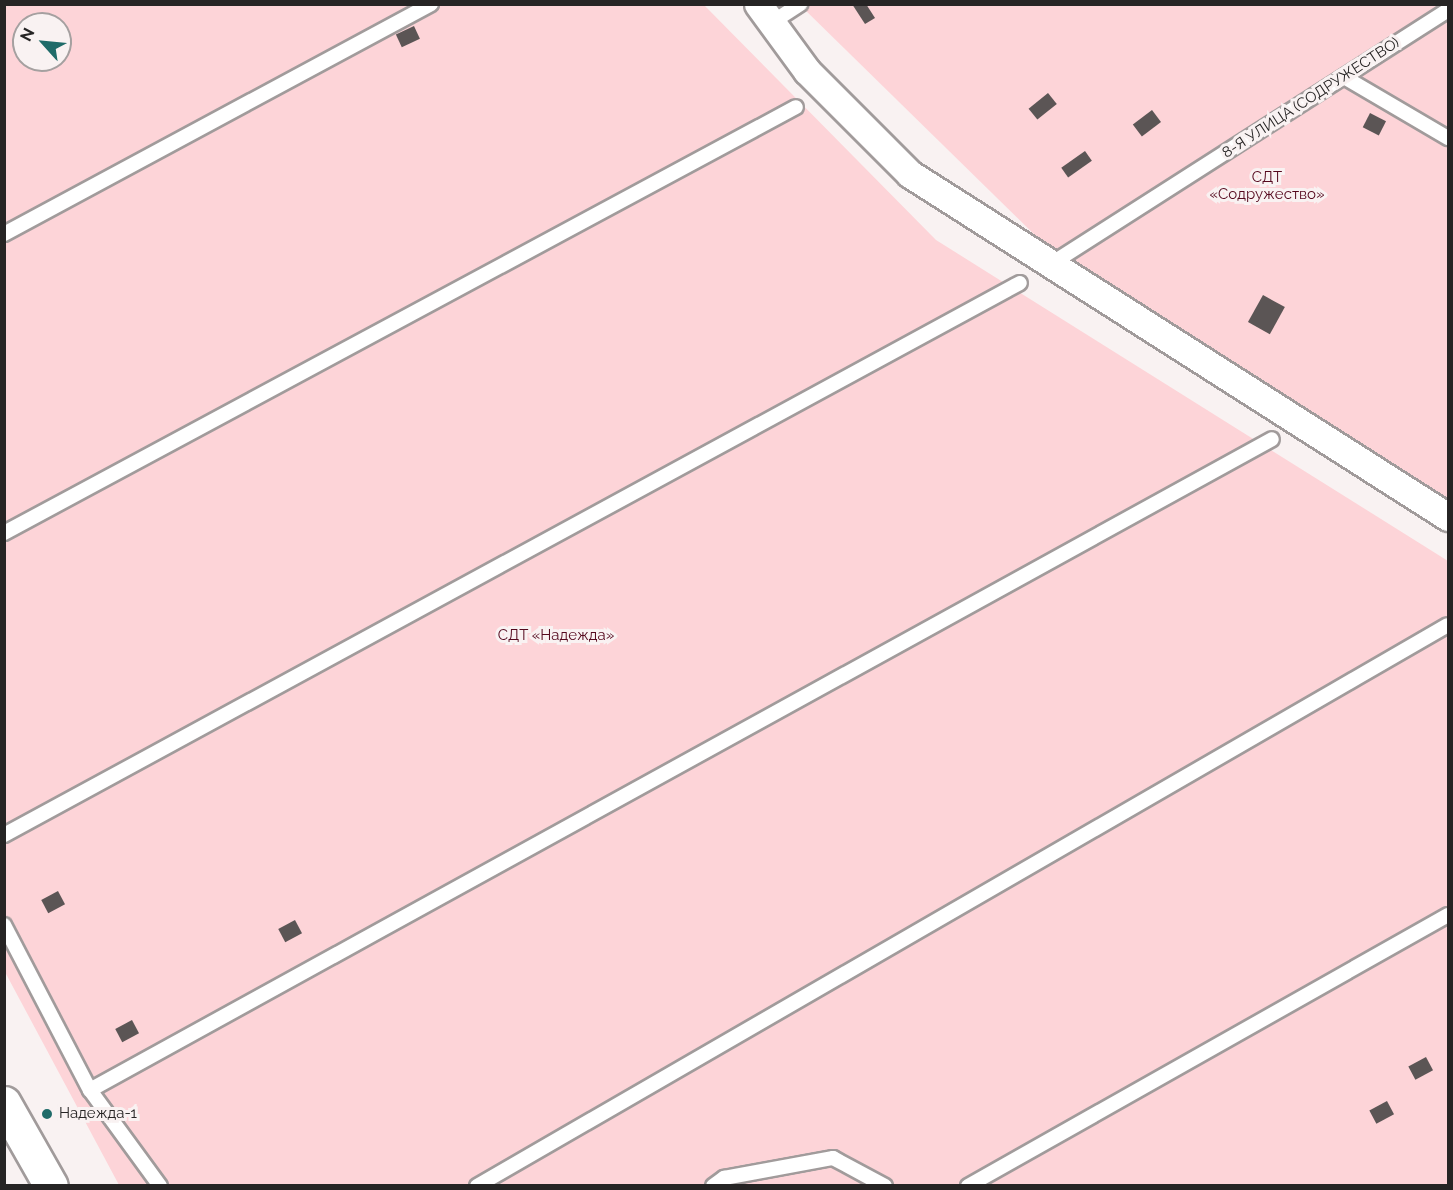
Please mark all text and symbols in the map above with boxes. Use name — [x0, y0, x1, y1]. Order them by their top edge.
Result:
north arrow — [12, 12, 72, 72]
text: N — [16, 25, 39, 44]
street label: 8-Я УЛИЦА (СОДРУЖЕСТВО) — [1219, 34, 1403, 162]
park label: СДТ «Содружество» — [1209, 168, 1325, 203]
park label: СДТ «Надежда» — [498, 627, 614, 645]
place label: Надежда-1 — [59, 1105, 137, 1123]
marker: Надежда-1 — [40, 1107, 54, 1121]

